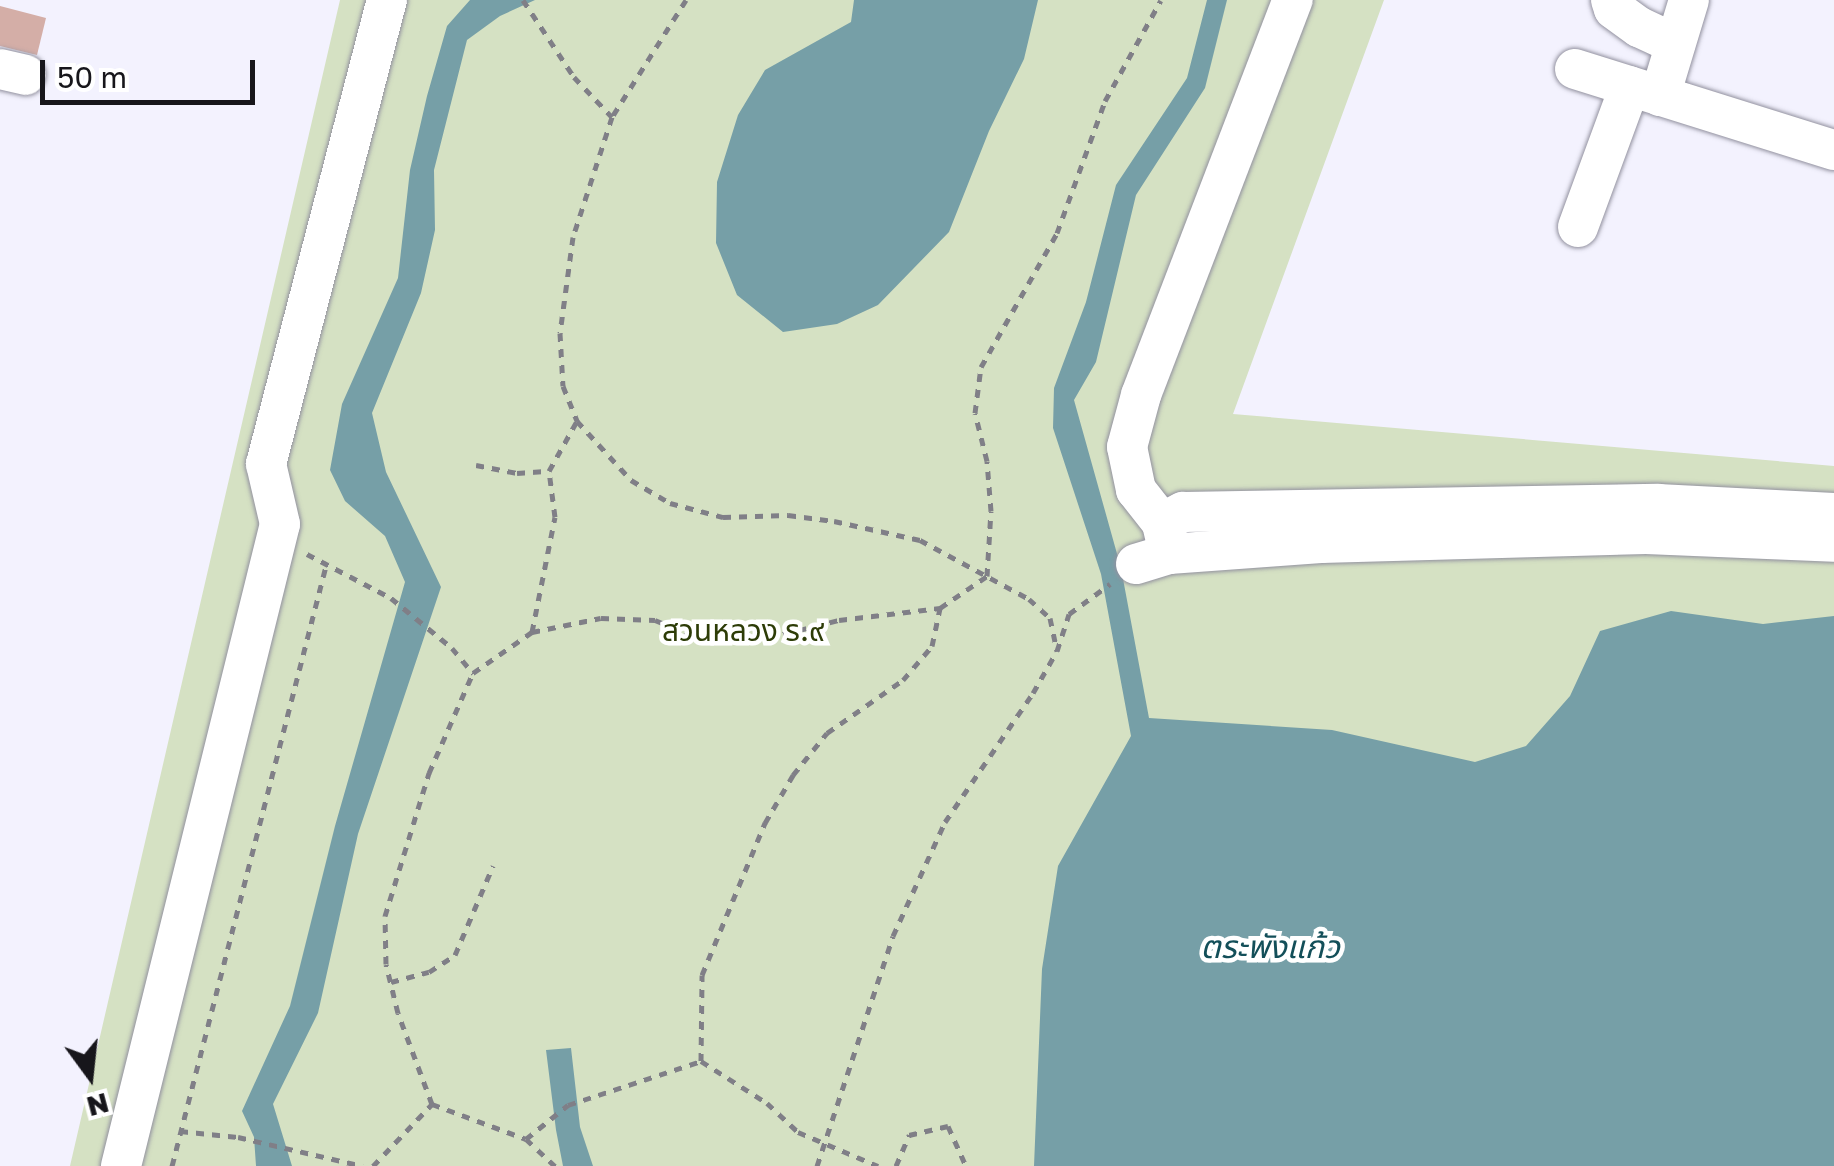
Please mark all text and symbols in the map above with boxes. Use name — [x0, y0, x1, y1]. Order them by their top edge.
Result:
scale bar — [45, 40, 260, 102]
text: 50 m — [57, 59, 127, 95]
park label: สวนหลวง ร.๙ — [662, 612, 824, 648]
water label: ตระพังแก้ว — [1200, 927, 1340, 965]
north arrow — [40, 1026, 140, 1126]
text: N — [83, 1087, 112, 1124]

